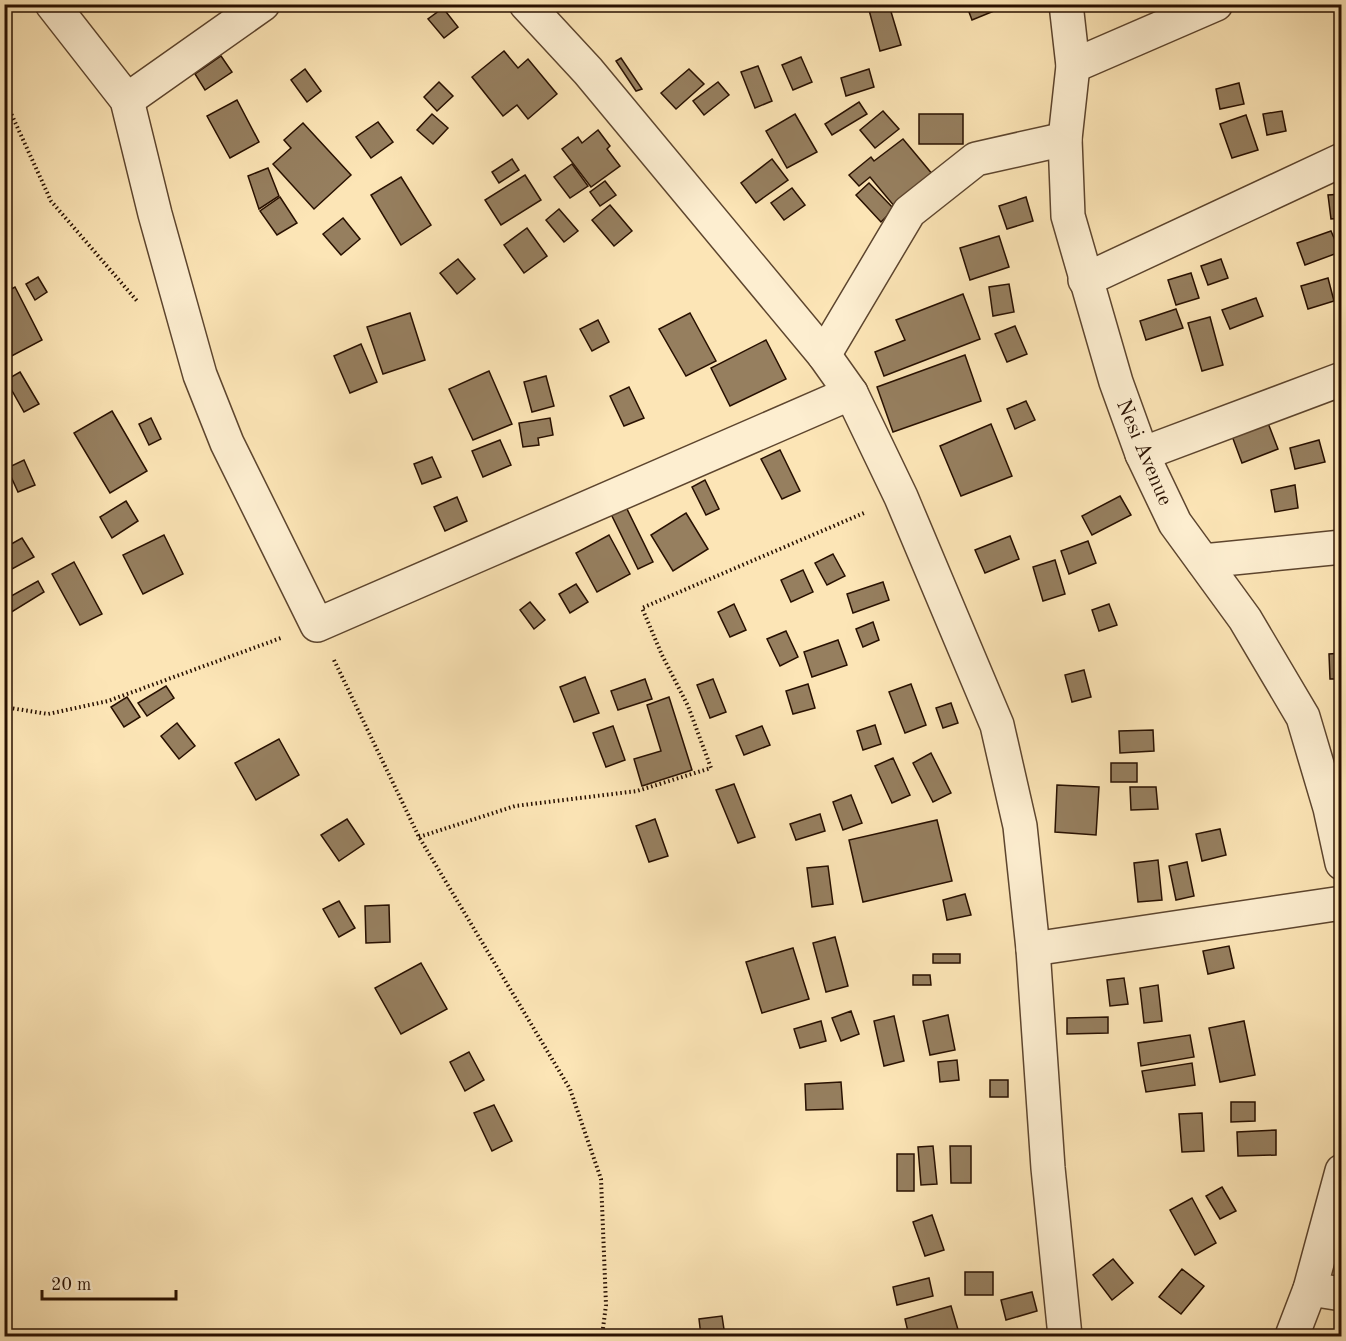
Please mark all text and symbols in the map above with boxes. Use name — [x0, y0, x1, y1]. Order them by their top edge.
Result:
street label: Nesi Avenue — [1112, 396, 1175, 509]
scale bar — [42, 1263, 176, 1301]
text: 20 m — [51, 1276, 91, 1294]

